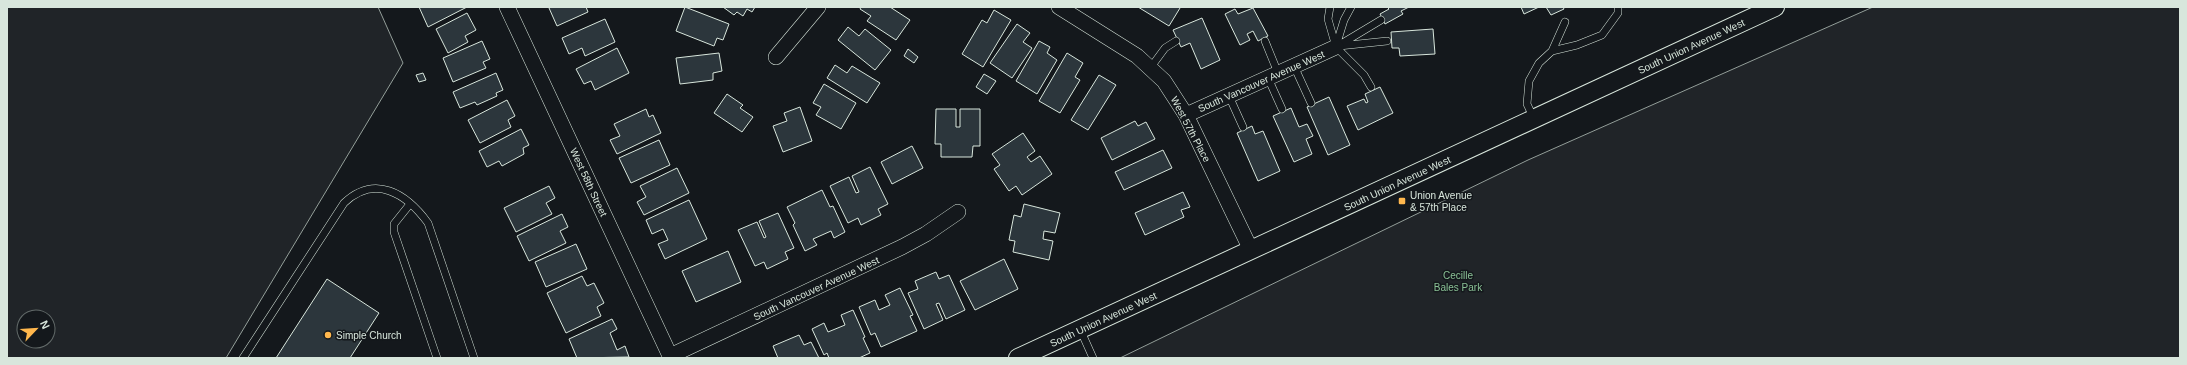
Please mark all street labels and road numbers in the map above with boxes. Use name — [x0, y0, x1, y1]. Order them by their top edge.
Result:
street label: South Union Avenue West — [1636, 17, 1746, 76]
street label: South Vancouver Avenue West — [1196, 48, 1326, 114]
street label: West 57th Place — [1169, 95, 1213, 164]
street label: West 58th Street — [568, 146, 609, 218]
street label: South Union Avenue West — [1342, 154, 1452, 213]
street label: South Vancouver Avenue West — [752, 254, 881, 322]
street label: South Union Avenue West — [1048, 290, 1158, 349]

